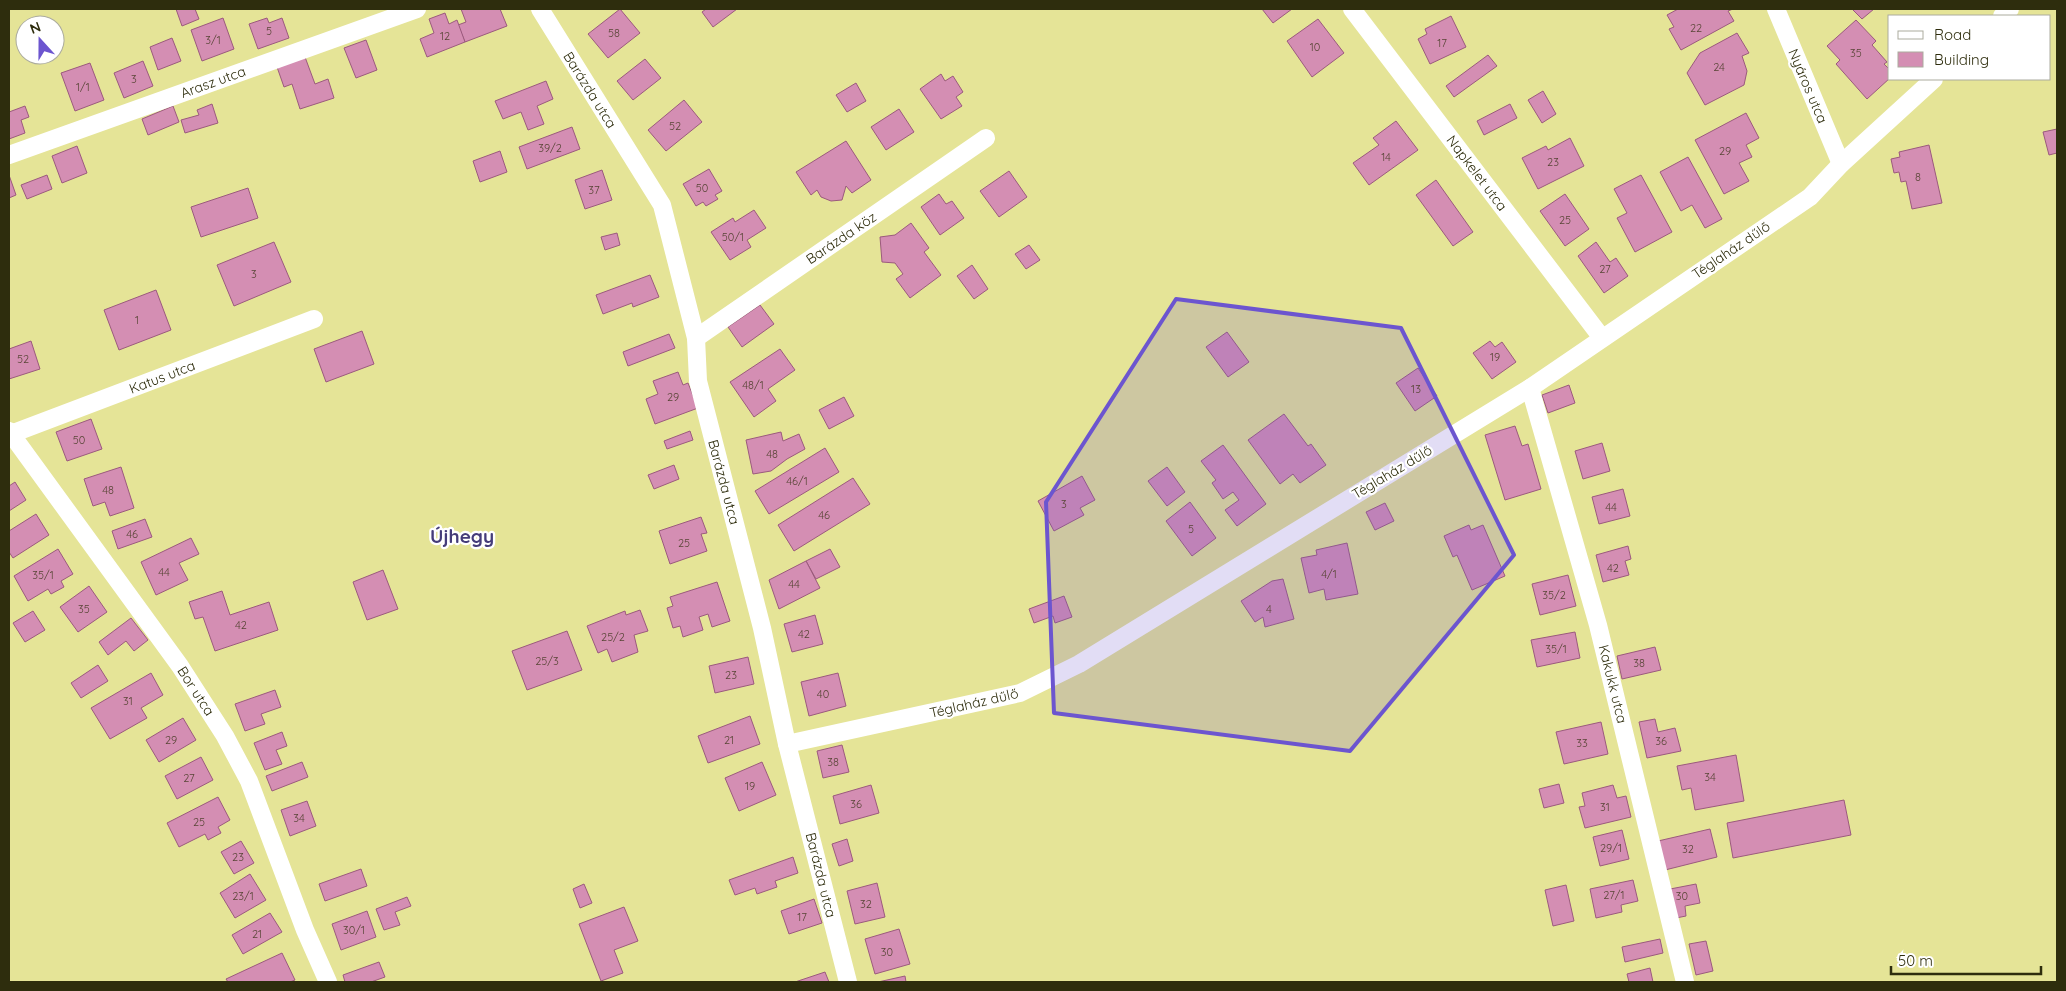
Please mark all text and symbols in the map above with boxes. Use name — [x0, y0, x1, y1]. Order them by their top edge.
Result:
north arrow — [15, 15, 65, 65]
legend — [1888, 15, 2051, 80]
text: N — [27, 18, 43, 38]
house number: 22 — [1690, 21, 1702, 35]
house number: 5 — [266, 24, 272, 38]
text: Road — [1934, 25, 1971, 44]
house number: 58 — [608, 26, 620, 40]
house number: 12 — [440, 29, 450, 43]
house number: 3/1 — [205, 33, 221, 47]
house number: 17 — [1437, 36, 1447, 50]
house number: 10 — [1310, 40, 1320, 54]
street label: Nyáros utca — [1784, 46, 1832, 126]
house number: 35 — [1850, 46, 1862, 60]
street label: Barázda utca — [559, 48, 621, 132]
text: Building — [1934, 50, 1989, 69]
house number: 24 — [1713, 60, 1725, 74]
street label: Arasz utca — [178, 62, 248, 102]
house number: 3 — [131, 72, 137, 86]
house number: 1/1 — [76, 80, 90, 94]
house number: 52 — [669, 119, 681, 133]
street label: Napkelet utca — [1443, 132, 1511, 214]
house number: 39/2 — [538, 141, 562, 155]
house number: 29 — [1719, 144, 1731, 158]
house number: 14 — [1381, 150, 1391, 164]
house number: 23 — [1547, 155, 1559, 169]
house number: 8 — [1915, 170, 1921, 184]
house number: 50 — [696, 181, 708, 195]
house number: 37 — [588, 183, 600, 197]
street label: Barázda köz — [802, 208, 880, 268]
house number: 25 — [1559, 213, 1571, 227]
street label: Téglaház dűlő — [1689, 217, 1773, 283]
house number: 50/1 — [722, 230, 744, 244]
house number: 27 — [1599, 262, 1611, 276]
house number: 3 — [251, 267, 257, 281]
house number: 1 — [135, 313, 139, 327]
house number: 19 — [1490, 350, 1500, 364]
house number: 52 — [17, 352, 29, 366]
street label: Katus utca — [126, 356, 198, 398]
house number: 48/1 — [742, 378, 764, 392]
house number: 13 — [1411, 382, 1421, 396]
house number: 29 — [667, 390, 679, 404]
house number: 50 — [73, 433, 85, 447]
street label: Barázda utca — [704, 438, 744, 526]
street label: Téglaház dűlő — [1349, 441, 1435, 503]
house number: 48 — [766, 447, 778, 461]
house number: 46/1 — [786, 474, 808, 488]
house number: 48 — [102, 483, 114, 497]
house number: 3 — [1061, 497, 1067, 511]
house number: 44 — [1605, 500, 1617, 514]
house number: 46 — [818, 508, 830, 522]
house number: 5 — [1188, 522, 1194, 536]
district label: Újhegy — [430, 524, 494, 548]
house number: 46 — [126, 527, 138, 541]
house number: 25 — [678, 536, 690, 550]
house number: 42 — [1607, 561, 1619, 575]
house number: 44 — [158, 565, 170, 579]
house number: 4/1 — [1321, 567, 1337, 581]
house number: 35/1 — [32, 568, 54, 582]
house number: 44 — [788, 577, 800, 591]
house number: 35/2 — [1542, 588, 1566, 602]
house number: 35 — [78, 602, 90, 616]
house number: 4 — [1266, 602, 1272, 616]
house number: 42 — [235, 618, 247, 632]
house number: 42 — [798, 627, 810, 641]
house number: 25/2 — [601, 630, 625, 644]
house number: 35/1 — [1545, 642, 1567, 656]
street label: Kakukk utca — [1595, 643, 1631, 725]
house number: 25/3 — [535, 654, 559, 668]
house number: 38 — [1633, 656, 1645, 670]
street label: Bor utca — [173, 663, 219, 719]
house number: 23 — [725, 668, 737, 682]
street label: Téglaház dűlő — [928, 684, 1020, 722]
house number: 40 — [817, 687, 829, 701]
house number: 31 — [123, 694, 133, 708]
house number: 29 — [165, 733, 177, 747]
house number: 21 — [724, 733, 734, 747]
house number: 36 — [1655, 734, 1667, 748]
house number: 33 — [1576, 736, 1588, 750]
house number: 38 — [827, 755, 839, 769]
house number: 34 — [1704, 770, 1716, 784]
house number: 27 — [183, 771, 195, 785]
house number: 19 — [745, 779, 755, 793]
house number: 36 — [850, 797, 862, 811]
house number: 31 — [1600, 800, 1610, 814]
house number: 34 — [293, 811, 305, 825]
house number: 25 — [193, 815, 205, 829]
street label: Barázda utca — [802, 831, 840, 919]
house number: 29/1 — [1600, 841, 1622, 855]
house number: 32 — [1682, 842, 1694, 856]
house number: 23 — [232, 850, 244, 864]
house number: 27/1 — [1603, 888, 1625, 902]
house number: 23/1 — [232, 889, 254, 903]
house number: 30 — [1676, 889, 1688, 903]
house number: 32 — [860, 897, 872, 911]
house number: 17 — [797, 910, 807, 924]
house number: 30/1 — [343, 923, 365, 937]
house number: 21 — [252, 927, 262, 941]
scale bar — [1891, 944, 2041, 976]
house number: 30 — [881, 945, 893, 959]
text: 50 m — [1898, 951, 1933, 970]

